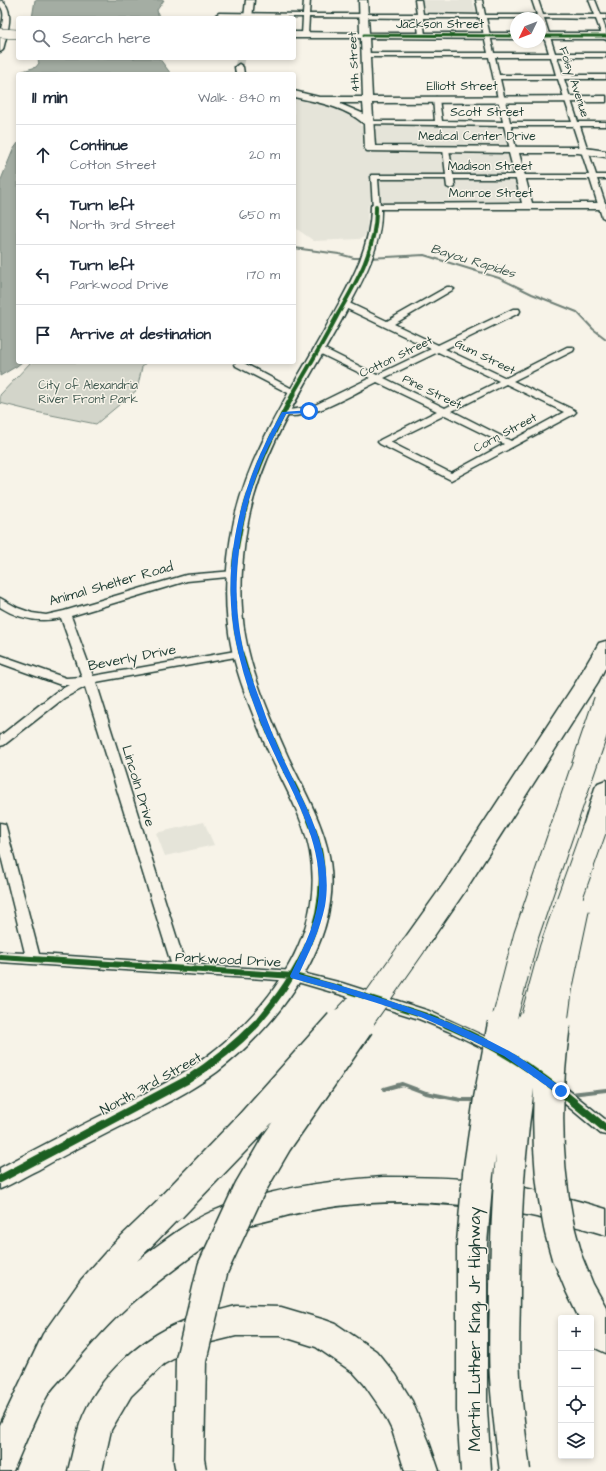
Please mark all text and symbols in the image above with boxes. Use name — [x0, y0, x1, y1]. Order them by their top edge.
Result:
north arrow — [510, 12, 546, 48]
search box — [16, 16, 296, 60]
street label: Jackson Street — [396, 16, 484, 33]
icon: search — [30, 27, 52, 49]
text: Search here — [62, 28, 151, 49]
street label: 4th Street — [344, 31, 364, 93]
street label: Foisy Avenue — [554, 45, 594, 120]
street label: Elliott Street — [427, 78, 498, 95]
text: 11 min — [32, 86, 67, 110]
text: Walk · 840 m — [198, 89, 280, 107]
street label: Scott Street — [450, 104, 524, 121]
street label: Medical Center Drive — [418, 128, 536, 145]
text: Continue — [70, 135, 128, 156]
icon: ahead — [32, 144, 54, 166]
text: 20 m — [249, 146, 280, 164]
text: Cotton Street — [70, 156, 156, 174]
street label: Madison Street — [448, 158, 532, 175]
street label: Monroe Street — [449, 185, 533, 202]
text: Turn left — [70, 195, 134, 216]
icon: left — [32, 204, 54, 226]
text: 650 m — [239, 206, 280, 224]
text: North 3rd Street — [70, 216, 175, 234]
water label: Bayou Rapides — [428, 240, 519, 284]
text: Turn left — [70, 255, 134, 276]
icon: left — [32, 264, 54, 286]
text: 170 m — [247, 266, 280, 284]
text: Parkwood Drive — [70, 276, 168, 294]
icon: arrive — [32, 324, 54, 346]
text: Arrive at destination — [70, 324, 211, 345]
street label: Cotton Street — [357, 332, 436, 382]
street label: Gum Street — [452, 335, 518, 379]
street label: Pine Street — [400, 370, 465, 414]
park label: City of Alexandria River Front Park — [38, 377, 138, 408]
route start — [300, 402, 318, 420]
street label: Corn Street — [470, 409, 540, 457]
street label: Animal Shelter Road — [47, 557, 175, 611]
street label: Beverly Drive — [86, 640, 178, 676]
street label: Lincoln Drive — [116, 743, 160, 830]
street label: Parkwood Drive — [175, 947, 282, 973]
street label: North 3rd Street — [97, 1048, 206, 1120]
route end — [552, 1082, 570, 1100]
street label: Martin Luther King, Jr Highway — [463, 1206, 488, 1451]
map controls — [558, 1315, 594, 1459]
button: + — [558, 1315, 594, 1351]
button: − — [558, 1351, 594, 1387]
button: locate — [558, 1387, 594, 1423]
button: layers — [558, 1423, 594, 1459]

